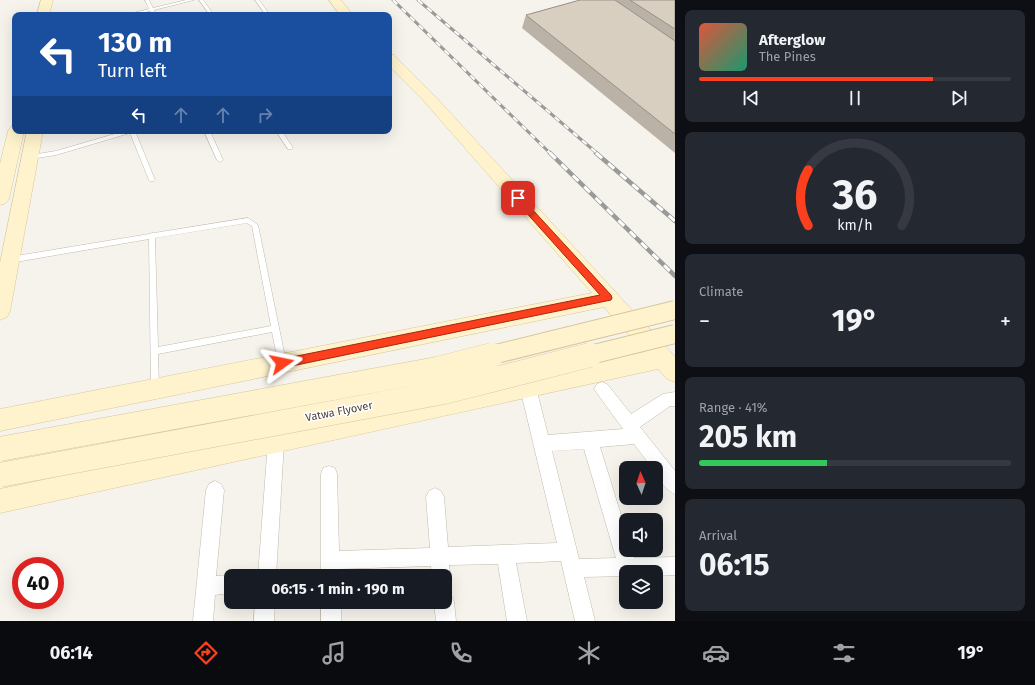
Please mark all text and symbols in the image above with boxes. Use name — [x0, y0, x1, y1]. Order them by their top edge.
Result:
text: 130 m — [98, 26, 172, 59]
icon: left — [32, 28, 84, 80]
text: Afterglow — [759, 31, 825, 49]
text: The Pines — [759, 49, 816, 64]
text: Turn left — [98, 60, 167, 82]
icon: previous — [740, 87, 762, 109]
icon: pause — [844, 87, 866, 109]
icon: next — [948, 87, 970, 109]
icon: left — [128, 104, 150, 126]
icon: ahead — [170, 104, 192, 126]
icon: ahead — [212, 104, 234, 126]
icon: right — [254, 104, 276, 126]
text: 36 — [831, 170, 878, 220]
pin — [501, 181, 535, 215]
icon: arrive — [507, 187, 529, 209]
text: km/h — [837, 217, 873, 234]
text: Climate — [699, 284, 743, 299]
text: 19° — [832, 303, 878, 339]
text: − — [699, 308, 710, 335]
text: + — [1000, 308, 1011, 335]
position arrow — [261, 342, 303, 384]
street label: Vatwa Flyover — [304, 398, 374, 424]
text: Range · 41% — [699, 400, 768, 415]
text: 205 km — [699, 419, 797, 455]
north arrow — [619, 461, 663, 505]
map controls — [619, 461, 663, 609]
button: sound — [619, 513, 663, 557]
text: Arrival — [699, 528, 737, 543]
text: 06:15 — [699, 547, 770, 583]
speed limit sign: 40 — [12, 557, 64, 609]
button: layers — [619, 565, 663, 609]
text: 06:15 · 1 min · 190 m — [271, 580, 405, 598]
icon: directions — [192, 639, 220, 667]
icon: music — [320, 639, 348, 667]
icon: phone — [447, 639, 475, 667]
icon: climate — [575, 639, 603, 667]
icon: car — [702, 639, 730, 667]
icon: filters — [830, 639, 858, 667]
text: 06:14 — [50, 642, 93, 664]
text: 19° — [957, 642, 985, 664]

